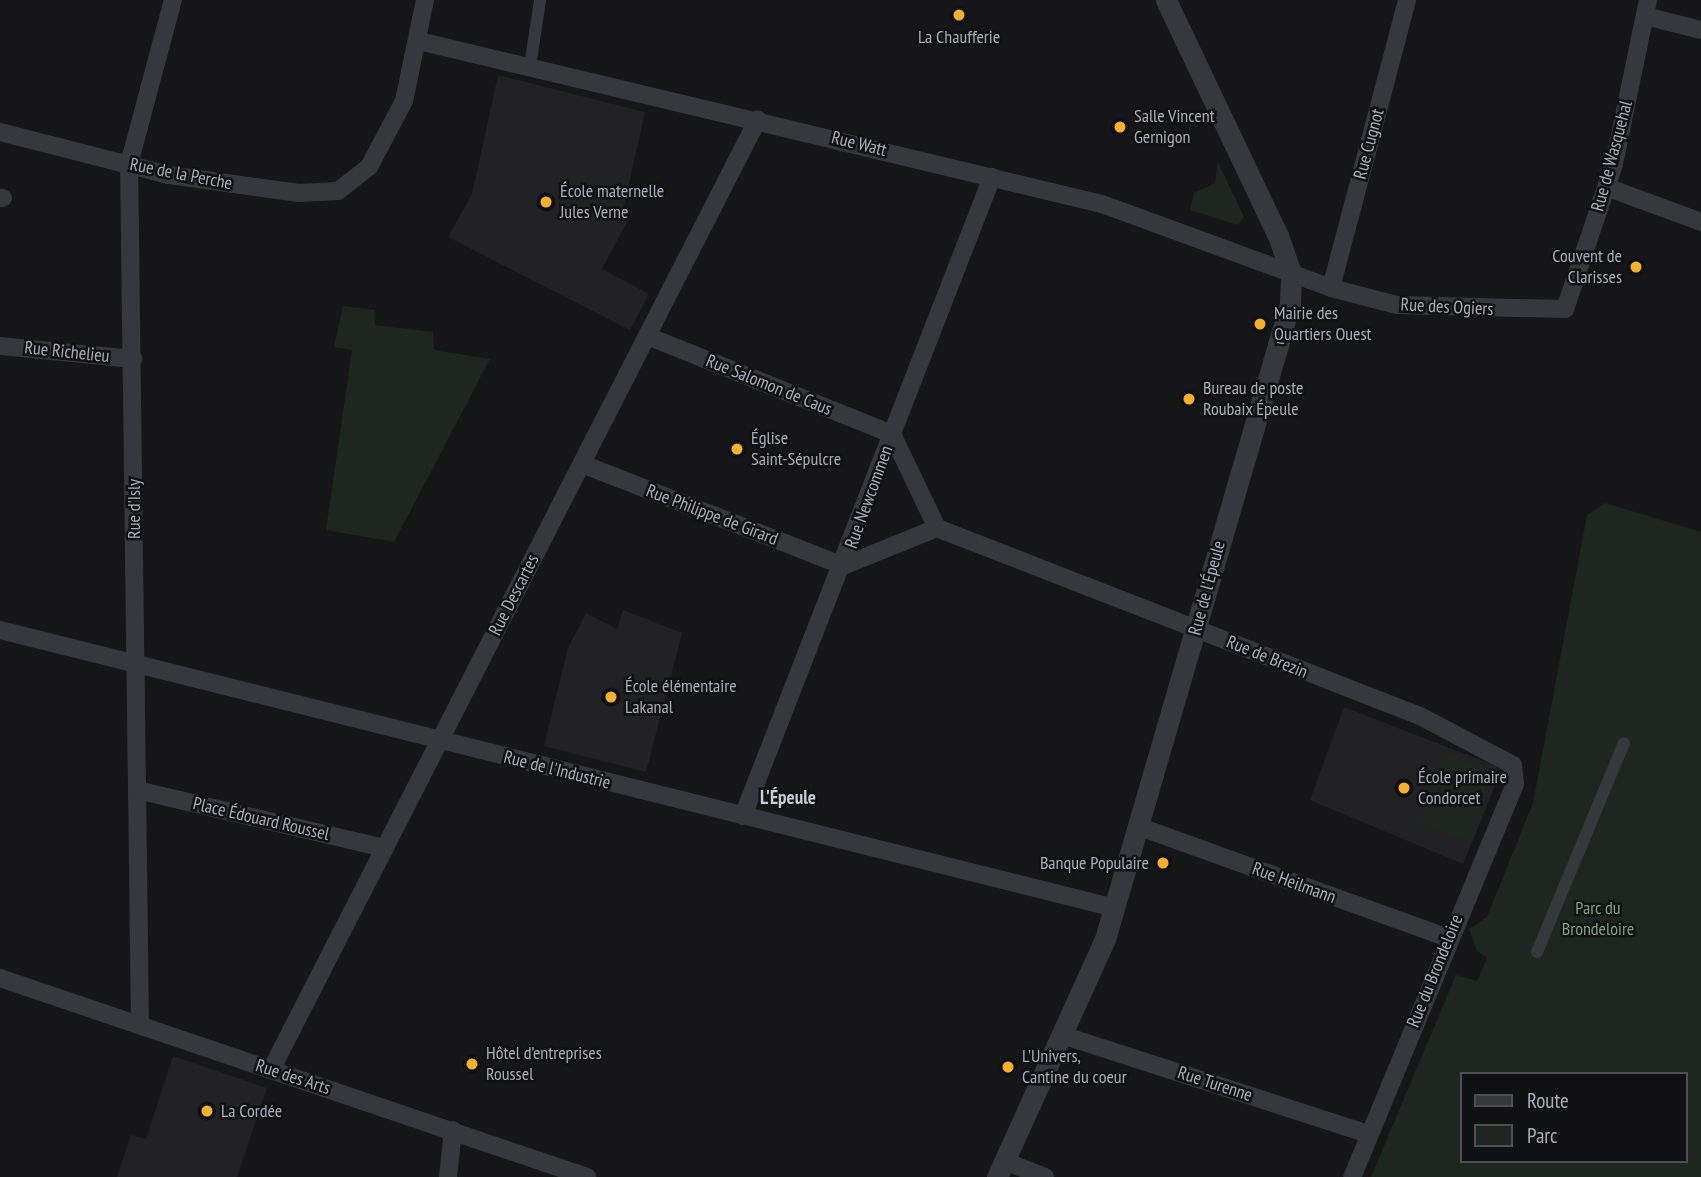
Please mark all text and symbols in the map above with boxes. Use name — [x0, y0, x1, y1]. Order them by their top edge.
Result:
marker: La Chaufferie — [951, 7, 967, 23]
place label: La Chaufferie — [918, 26, 1000, 48]
street label: Rue de Wasquehal — [1587, 98, 1637, 214]
place label: Salle Vincent Gernigon — [1134, 106, 1215, 148]
street label: Rue Cugnot — [1349, 106, 1389, 182]
marker: Salle Vincent Gernigon — [1112, 119, 1128, 135]
street label: Rue Watt — [829, 127, 889, 161]
street label: Rue de la Perche — [128, 154, 234, 194]
place label: École maternelle Jules Verne — [560, 181, 664, 224]
marker: École maternelle Jules Verne — [538, 194, 554, 210]
place label: Couvent de Clarisses — [1552, 246, 1622, 288]
marker: Couvent de Clarisses — [1628, 259, 1644, 275]
street label: Rue des Ogiers — [1400, 294, 1494, 320]
place label: Mairie des Quartiers Ouest — [1274, 303, 1372, 346]
marker: Mairie des Quartiers Ouest — [1252, 316, 1268, 332]
street label: Rue Richelieu — [23, 337, 111, 367]
street label: Rue Salomon de Caus — [703, 350, 835, 420]
place label: Bureau de poste Roubaix Épeule — [1203, 378, 1303, 420]
marker: Bureau de poste Roubaix Épeule — [1181, 391, 1197, 407]
place label: Église Saint-Sépulcre — [751, 428, 841, 471]
marker: Église Saint-Sépulcre — [729, 441, 745, 457]
street label: Rue Newcommen — [840, 443, 898, 551]
street label: Rue d'Isly — [123, 479, 145, 539]
street label: Rue Philippe de Girard — [643, 480, 781, 550]
street label: Rue de l'Épeule — [1184, 539, 1230, 637]
street label: Rue Descartes — [484, 551, 544, 639]
street label: Rue de Brezin — [1223, 631, 1311, 683]
place label: École élémentaire Lakanal — [625, 676, 737, 718]
marker: École élémentaire Lakanal — [603, 689, 619, 705]
street label: Rue de l'Industrie — [501, 746, 613, 794]
place label: École primaire Condorcet — [1418, 767, 1507, 810]
marker: École primaire Condorcet — [1396, 780, 1412, 796]
district label: L'Épeule — [760, 787, 816, 809]
street label: Place Édouard Roussel — [191, 793, 331, 845]
place label: Banque Populaire — [1040, 852, 1149, 874]
marker: Banque Populaire — [1155, 855, 1171, 871]
street label: Rue Heilmann — [1249, 858, 1339, 908]
park label: Parc du Brondeloire — [1562, 898, 1634, 940]
street label: Rue du Brondeloire — [1403, 911, 1467, 1031]
place label: Hôtel d’entreprises Roussel — [486, 1043, 602, 1086]
place label: L'Univers, Cantine du coeur — [1022, 1046, 1127, 1088]
street label: Rue des Arts — [253, 1055, 333, 1099]
marker: Hôtel d’entreprises Roussel — [464, 1056, 480, 1072]
marker: L'Univers, Cantine du coeur — [1000, 1059, 1016, 1075]
street label: Rue Turenne — [1175, 1062, 1255, 1106]
legend — [1460, 1072, 1687, 1163]
text: Route — [1527, 1087, 1569, 1114]
place label: La Cordée — [221, 1100, 282, 1122]
marker: La Cordée — [199, 1103, 215, 1119]
text: Parc — [1527, 1122, 1558, 1149]

